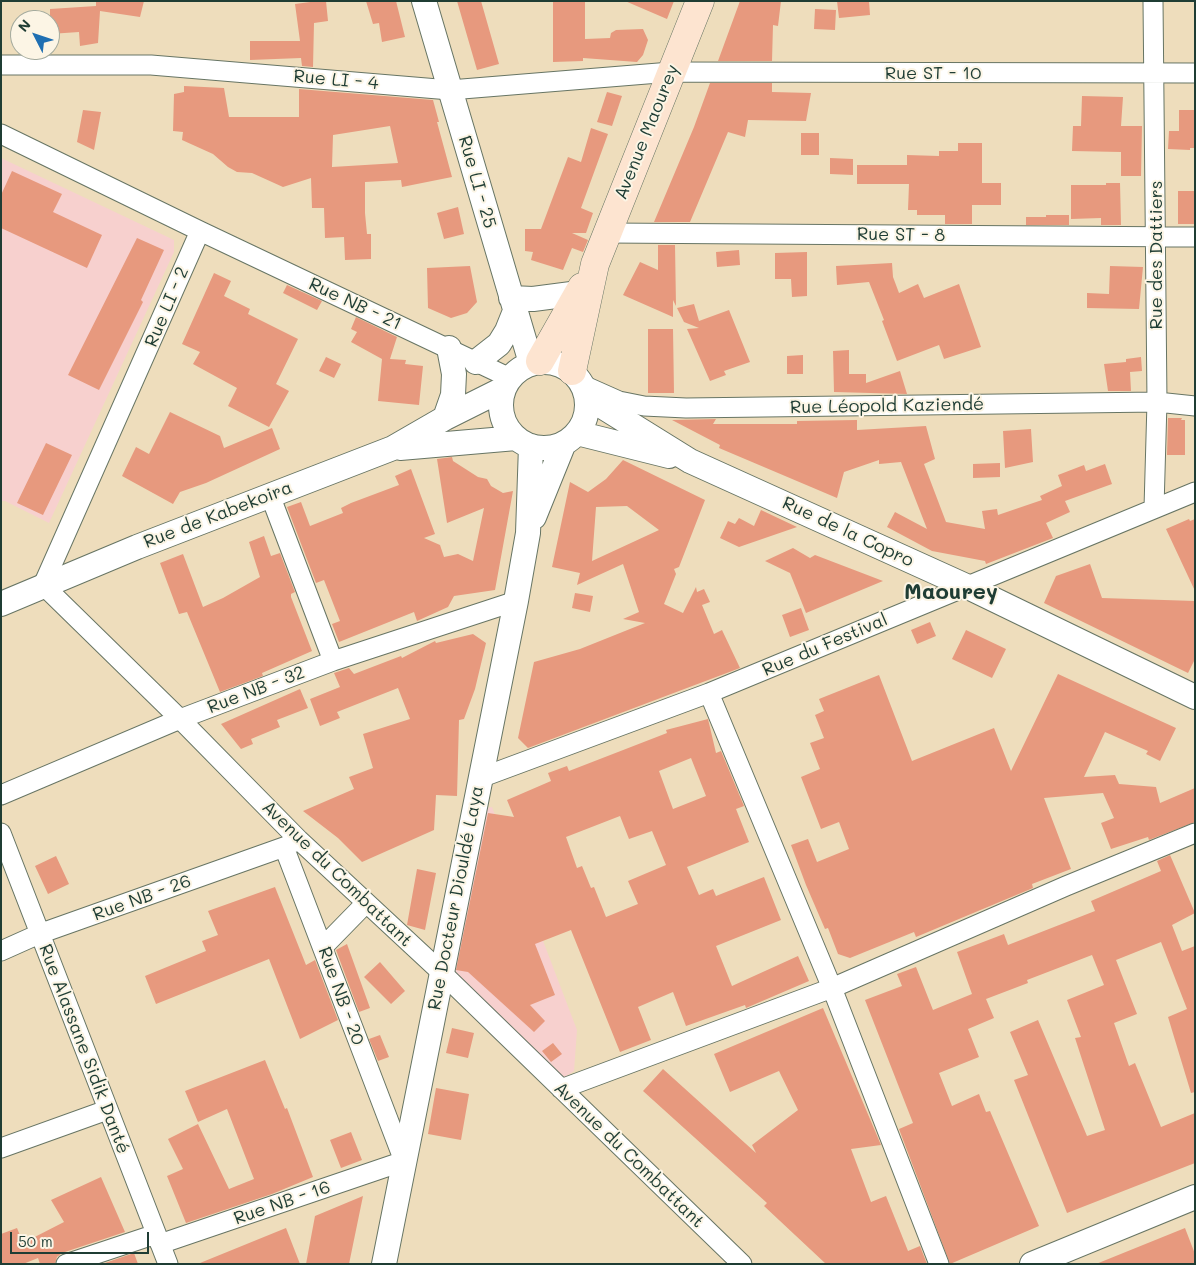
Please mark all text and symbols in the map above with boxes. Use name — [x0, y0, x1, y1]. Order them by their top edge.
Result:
north arrow — [10, 10, 60, 60]
text: N — [13, 15, 35, 36]
street label: Avenue Maourey — [610, 61, 684, 203]
street label: Rue ST - 10 — [885, 62, 981, 84]
street label: Rue LI - 4 — [293, 66, 379, 94]
street label: Rue LI - 25 — [453, 133, 501, 231]
street label: Rue des Dattiers — [1145, 180, 1167, 330]
street label: Rue ST - 8 — [857, 223, 945, 247]
street label: Rue LI - 2 — [140, 264, 194, 350]
street label: Rue NB - 21 — [305, 273, 405, 335]
street label: Rue Léopold Kaziendé — [790, 394, 984, 418]
street label: Rue de Kabekoira — [141, 477, 295, 553]
street label: Rue de la Copro — [779, 492, 917, 572]
district label: Maourey — [904, 579, 998, 605]
street label: Rue du Festival — [759, 609, 891, 681]
street label: Rue NB - 32 — [204, 662, 308, 718]
street label: Rue Docteur Diouldé Laya — [424, 784, 488, 1012]
street label: Avenue du Combattant — [257, 797, 417, 951]
street label: Rue NB - 26 — [90, 870, 194, 926]
street label: Rue Alassane Sidik Danté — [34, 941, 134, 1157]
street label: Rue NB - 20 — [313, 944, 369, 1048]
street label: Avenue du Combattant — [549, 1078, 709, 1232]
street label: Rue NB - 16 — [231, 1176, 333, 1230]
scale bar — [12, 1222, 151, 1254]
text: 50 m — [18, 1231, 53, 1251]

